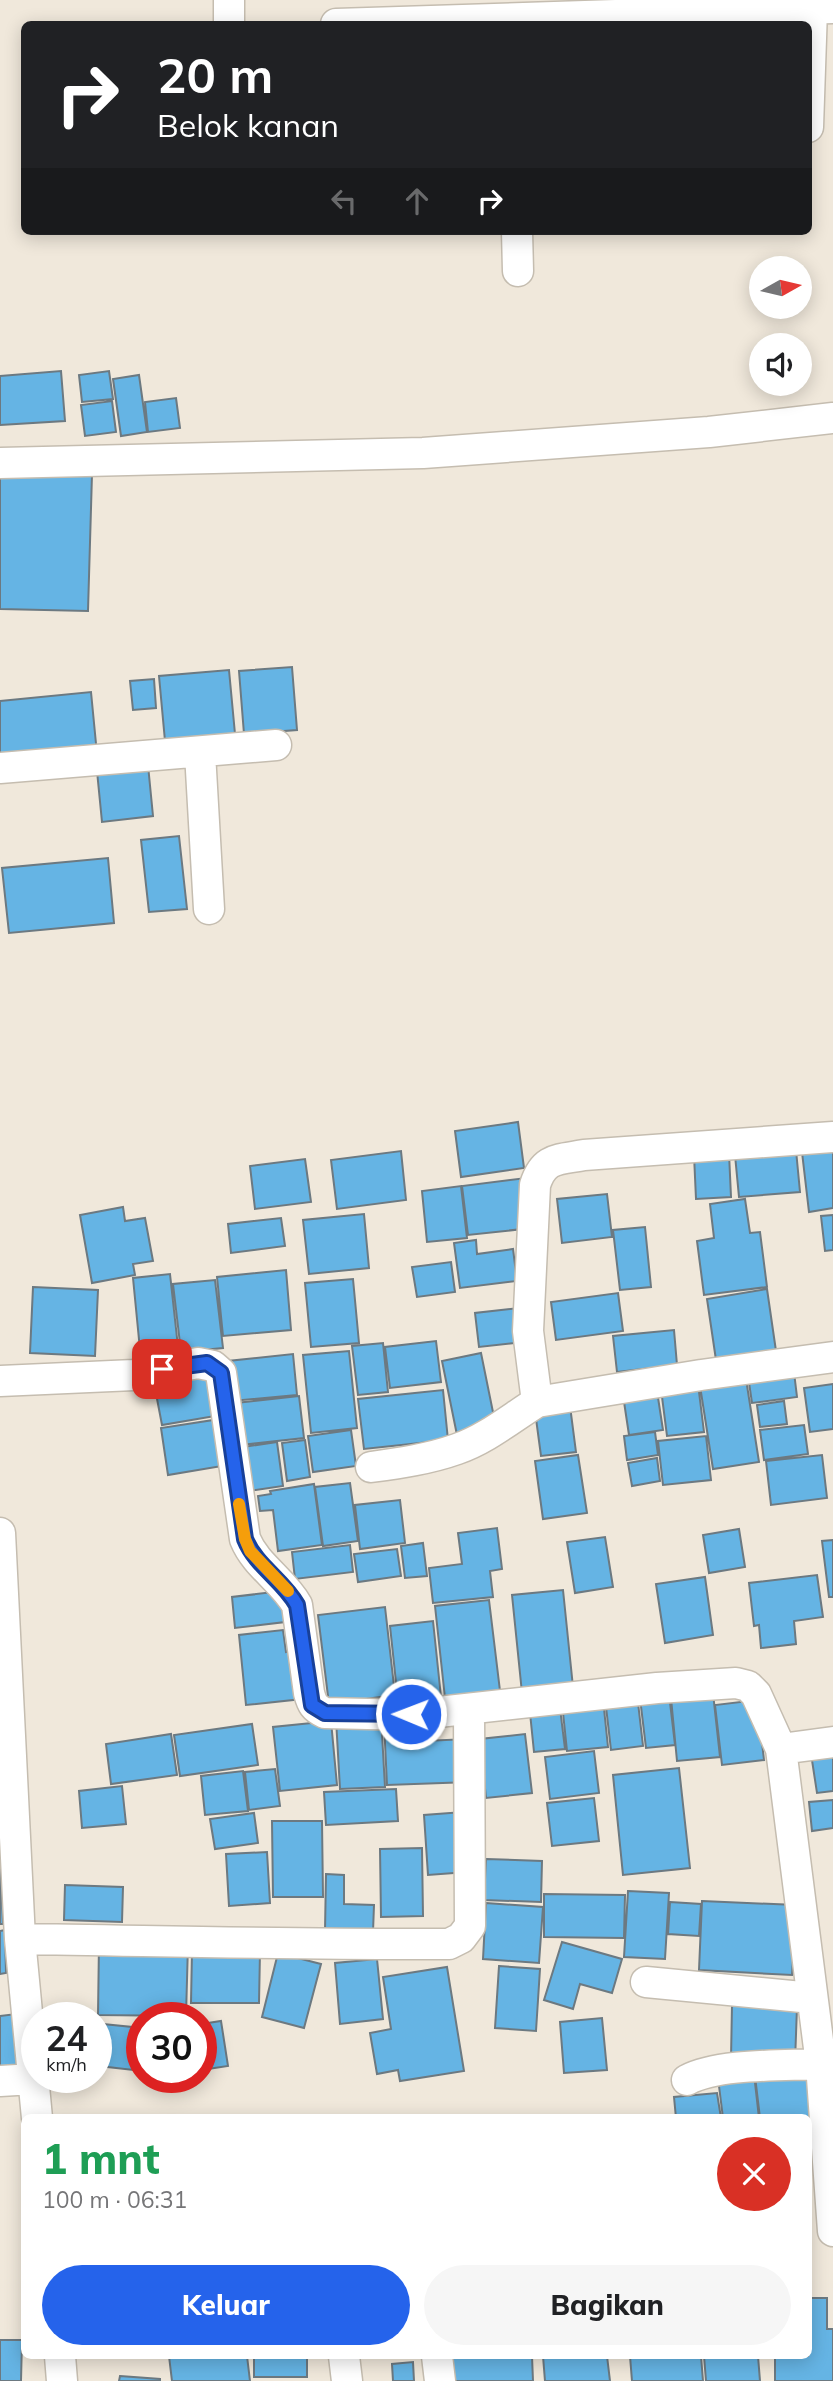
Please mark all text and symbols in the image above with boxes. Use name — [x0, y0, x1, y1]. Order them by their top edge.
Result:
text: 20 m — [157, 44, 273, 105]
icon: right — [42, 49, 133, 140]
text: Belok kanan — [157, 105, 339, 145]
icon: left — [325, 182, 363, 220]
icon: ahead — [398, 182, 436, 220]
icon: right — [471, 182, 509, 220]
north arrow — [749, 256, 812, 318]
map controls — [749, 256, 812, 396]
button: sound — [749, 333, 812, 396]
pin — [132, 1339, 192, 1399]
icon: arrive — [143, 1350, 181, 1388]
position arrow — [374, 1677, 448, 1751]
speed limit sign: 30 — [126, 2002, 217, 2093]
text: 24 — [45, 2016, 88, 2060]
text: km/h — [46, 2053, 87, 2076]
text: 1 mnt — [42, 2132, 160, 2185]
button: close — [717, 2137, 791, 2211]
text: 100 m · 06:31 — [42, 2185, 187, 2214]
button: Keluar — [42, 2265, 410, 2345]
button: Bagikan — [424, 2265, 791, 2345]

